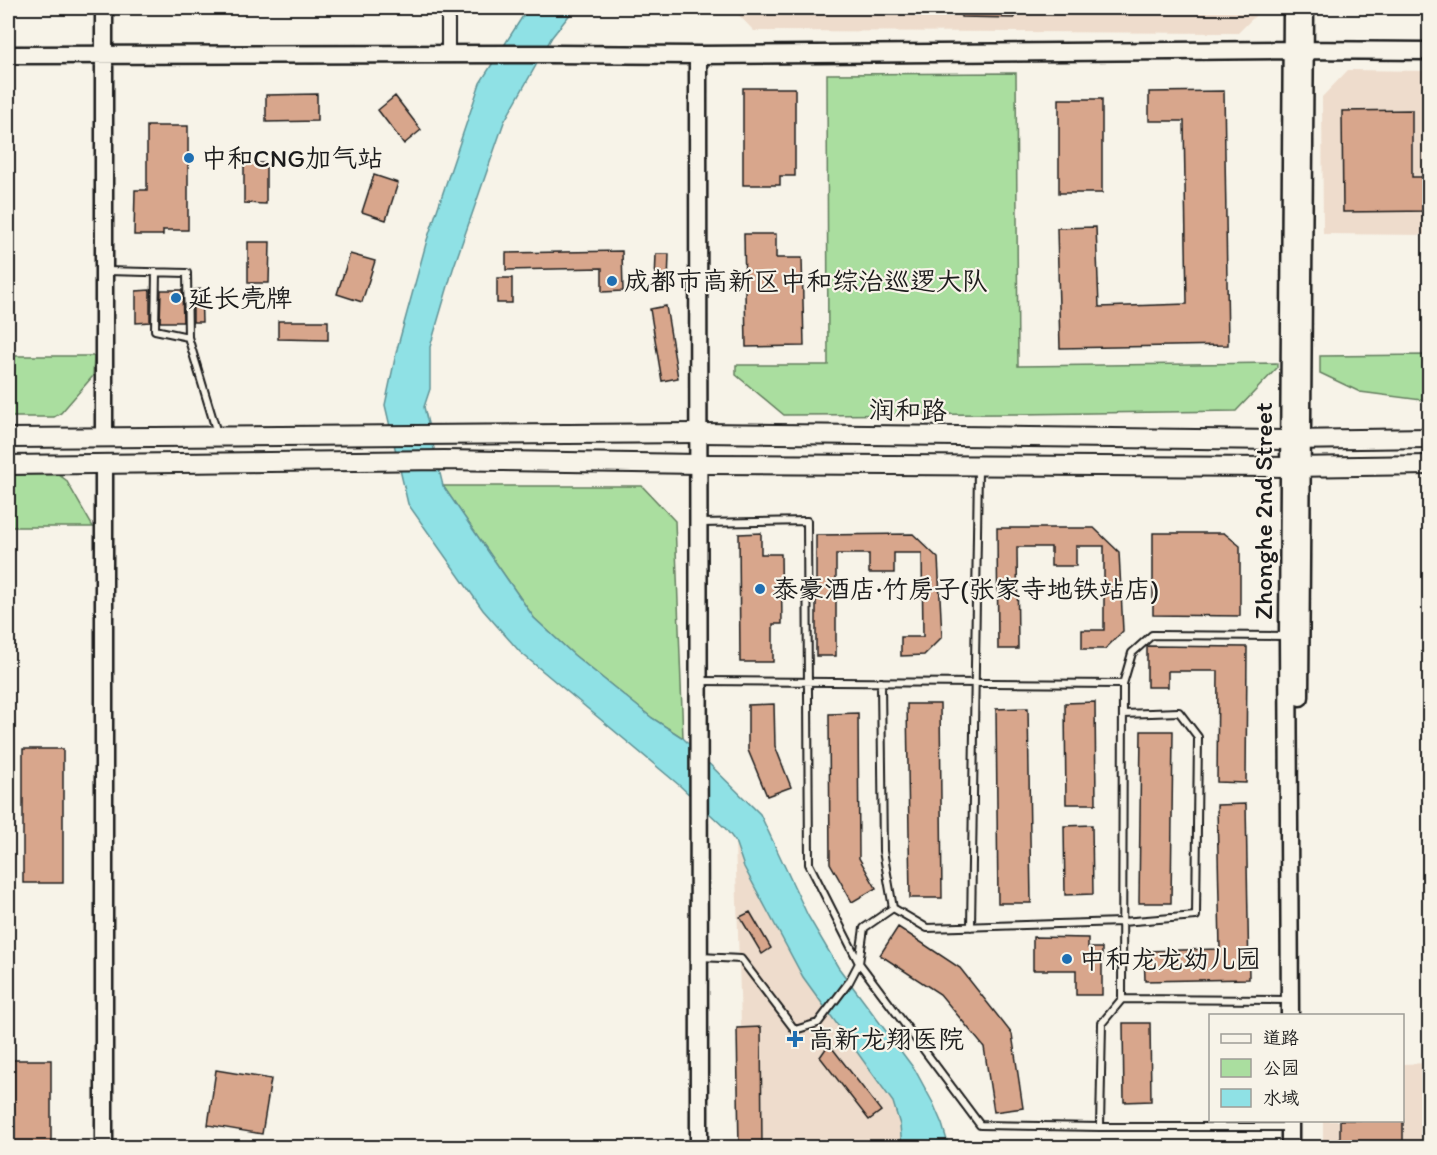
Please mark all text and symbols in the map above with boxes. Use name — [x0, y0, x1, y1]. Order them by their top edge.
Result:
place label: 中和CNG加气站 — [201, 142, 383, 174]
marker: 中和CNG加气站 — [182, 151, 196, 165]
place label: 成都市高新区中和综治巡逻大队 — [624, 265, 988, 297]
marker: 成都市高新区中和综治巡逻大队 — [605, 274, 619, 288]
place label: 延长壳牌 — [188, 282, 292, 314]
marker: 延长壳牌 — [169, 291, 183, 305]
street label: 润和路 — [869, 393, 947, 427]
street label: Zhonghe 2nd Street — [1247, 402, 1279, 620]
place label: 泰豪酒店·竹房子(张家寺地铁站店) — [772, 573, 1159, 605]
marker: 泰豪酒店·竹房子(张家寺地铁站店) — [753, 582, 767, 596]
place label: 中和龙龙幼儿园 — [1079, 943, 1261, 975]
marker: 中和龙龙幼儿园 — [1060, 952, 1074, 966]
legend — [1209, 1014, 1404, 1122]
place label: 高新龙翔医院 — [808, 1023, 964, 1055]
text: 道路 — [1263, 1027, 1299, 1049]
marker: 高新龙翔医院 — [786, 1030, 804, 1048]
text: 公园 — [1263, 1057, 1299, 1079]
text: 水域 — [1263, 1087, 1299, 1109]

